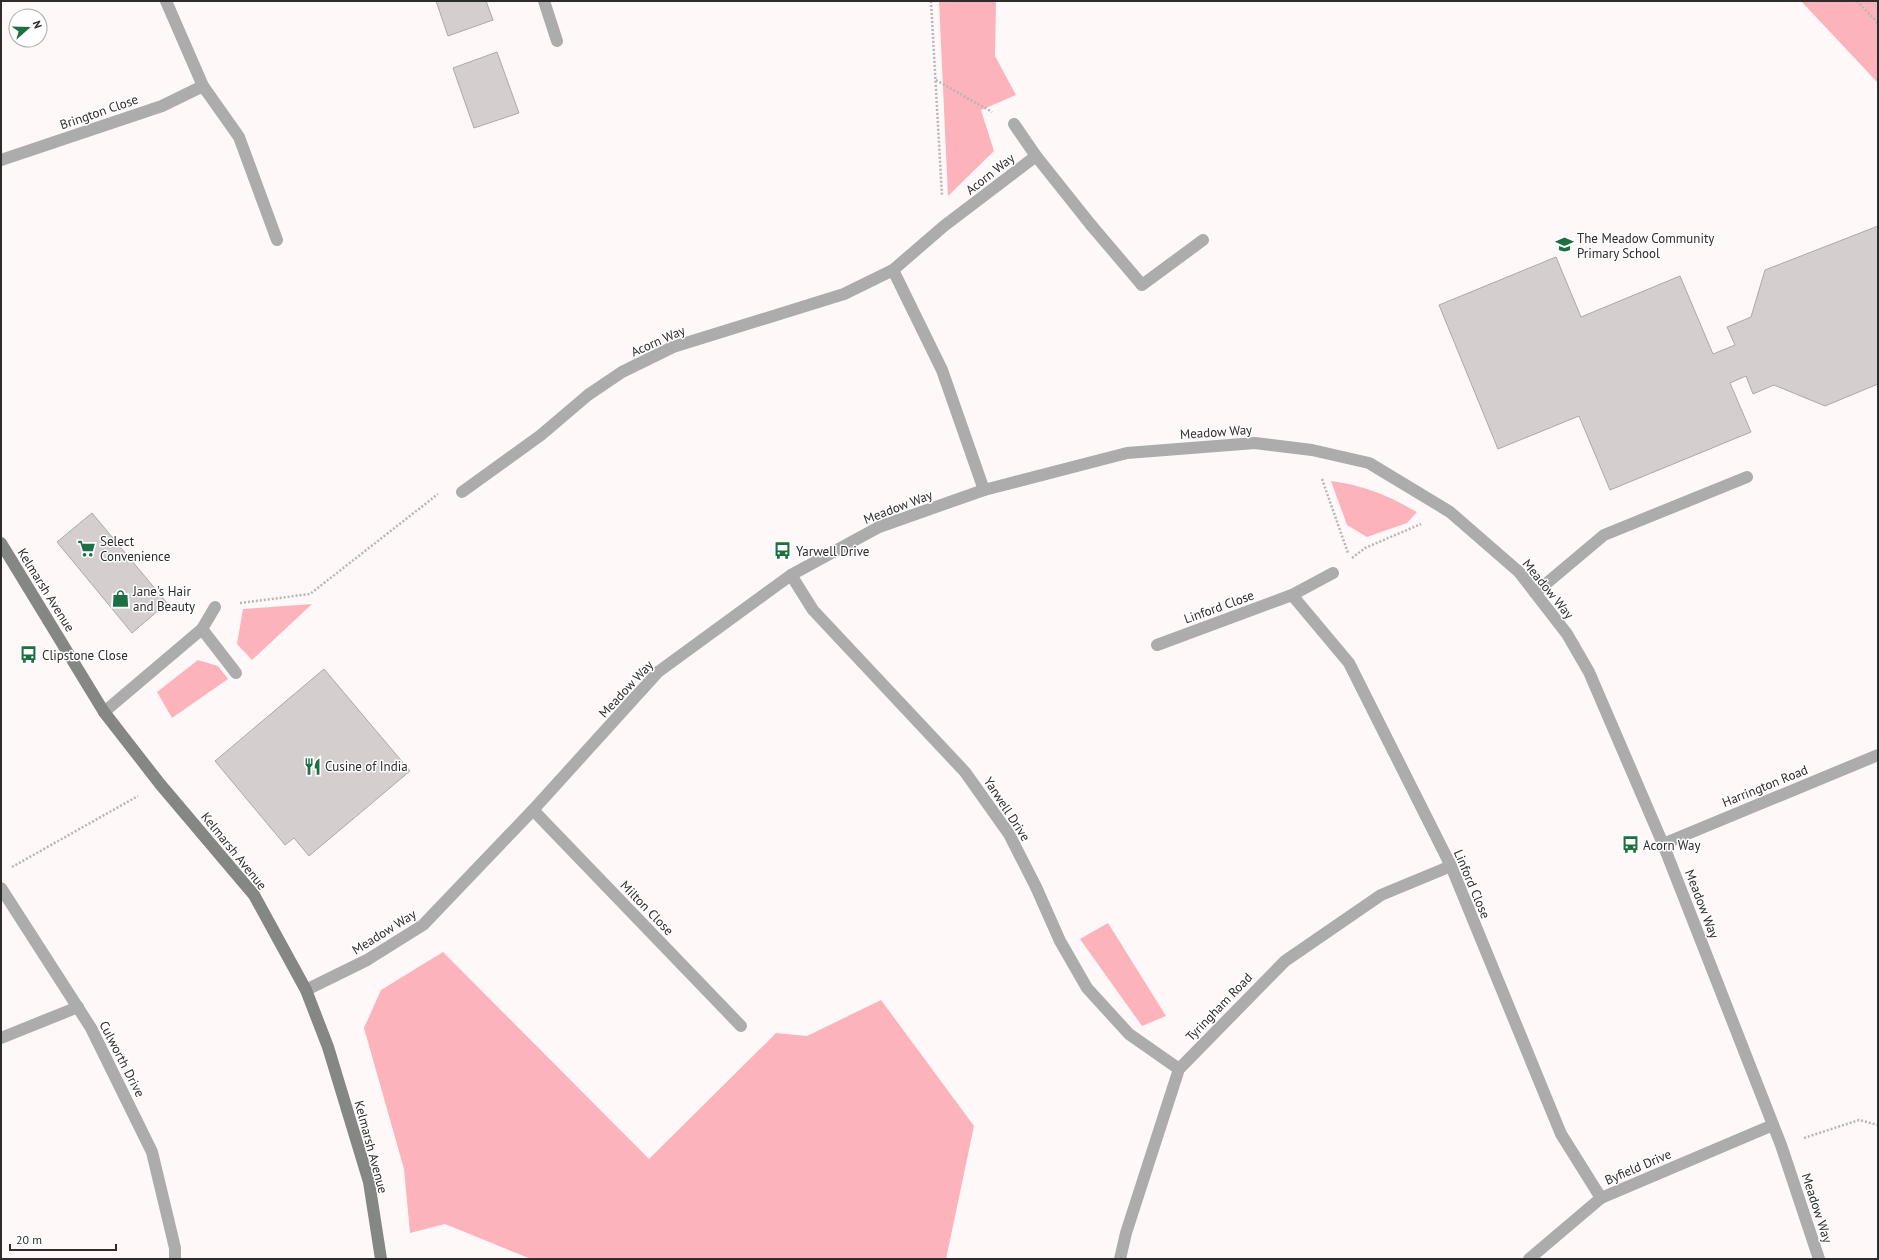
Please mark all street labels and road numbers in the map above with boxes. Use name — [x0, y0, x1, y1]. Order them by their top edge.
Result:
street label: Brington Close — [58, 91, 140, 133]
street label: Acorn Way — [962, 150, 1018, 198]
street label: Acorn Way — [628, 322, 688, 360]
street label: Meadow Way — [1179, 421, 1253, 443]
street label: Meadow Way — [861, 486, 935, 528]
street label: Kelmarsh Avenue — [14, 545, 78, 635]
street label: Meadow Way — [1519, 556, 1577, 622]
street label: Linford Close — [1182, 586, 1256, 628]
street label: Meadow Way — [595, 657, 657, 721]
street label: Harrington Road — [1720, 761, 1810, 811]
street label: Yarwell Drive — [980, 774, 1034, 844]
street label: Kelmarsh Avenue — [197, 809, 271, 893]
street label: Linford Close — [1450, 847, 1494, 921]
street label: Meadow Way — [1681, 867, 1723, 941]
street label: Milton Close — [617, 877, 677, 939]
street label: Meadow Way — [349, 906, 419, 958]
street label: Tyringham Road — [1182, 969, 1256, 1045]
street label: Culworth Drive — [96, 1018, 148, 1100]
street label: Kelmarsh Avenue — [350, 1099, 392, 1195]
street label: Byfield Drive — [1602, 1145, 1674, 1189]
street label: Meadow Way — [1798, 1171, 1836, 1245]

